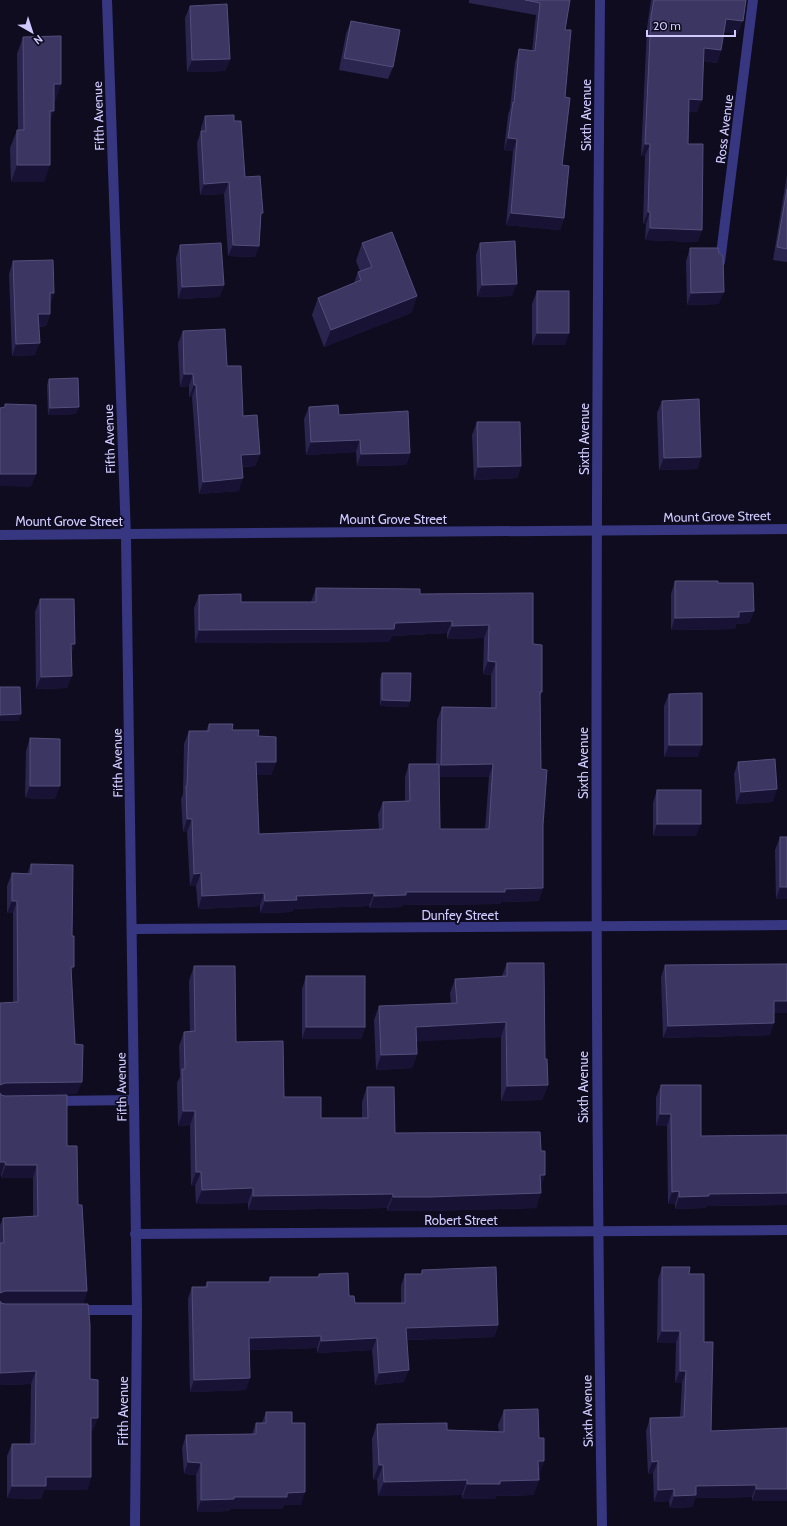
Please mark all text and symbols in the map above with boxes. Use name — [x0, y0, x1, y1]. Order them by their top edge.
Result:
north arrow — [12, 12, 52, 52]
scale bar — [647, 12, 735, 38]
text: 20 m — [653, 18, 681, 33]
text: N — [31, 32, 46, 48]
street label: Sixth Avenue — [578, 79, 594, 151]
street label: Fifth Avenue — [89, 81, 107, 151]
street label: Ross Avenue — [712, 93, 736, 165]
street label: Sixth Avenue — [576, 403, 592, 475]
street label: Fifth Avenue — [100, 404, 118, 474]
street label: Mount Grove Street — [663, 507, 772, 525]
street label: Mount Grove Street — [339, 511, 447, 527]
street label: Mount Grove Street — [15, 513, 123, 529]
street label: Sixth Avenue — [575, 727, 591, 799]
street label: Fifth Avenue — [108, 728, 126, 798]
street label: Dunfey Street — [421, 907, 499, 923]
street label: Sixth Avenue — [575, 1051, 591, 1123]
street label: Fifth Avenue — [112, 1052, 130, 1122]
street label: Robert Street — [424, 1212, 498, 1228]
street label: Sixth Avenue — [578, 1375, 596, 1447]
street label: Fifth Avenue — [115, 1376, 131, 1446]

